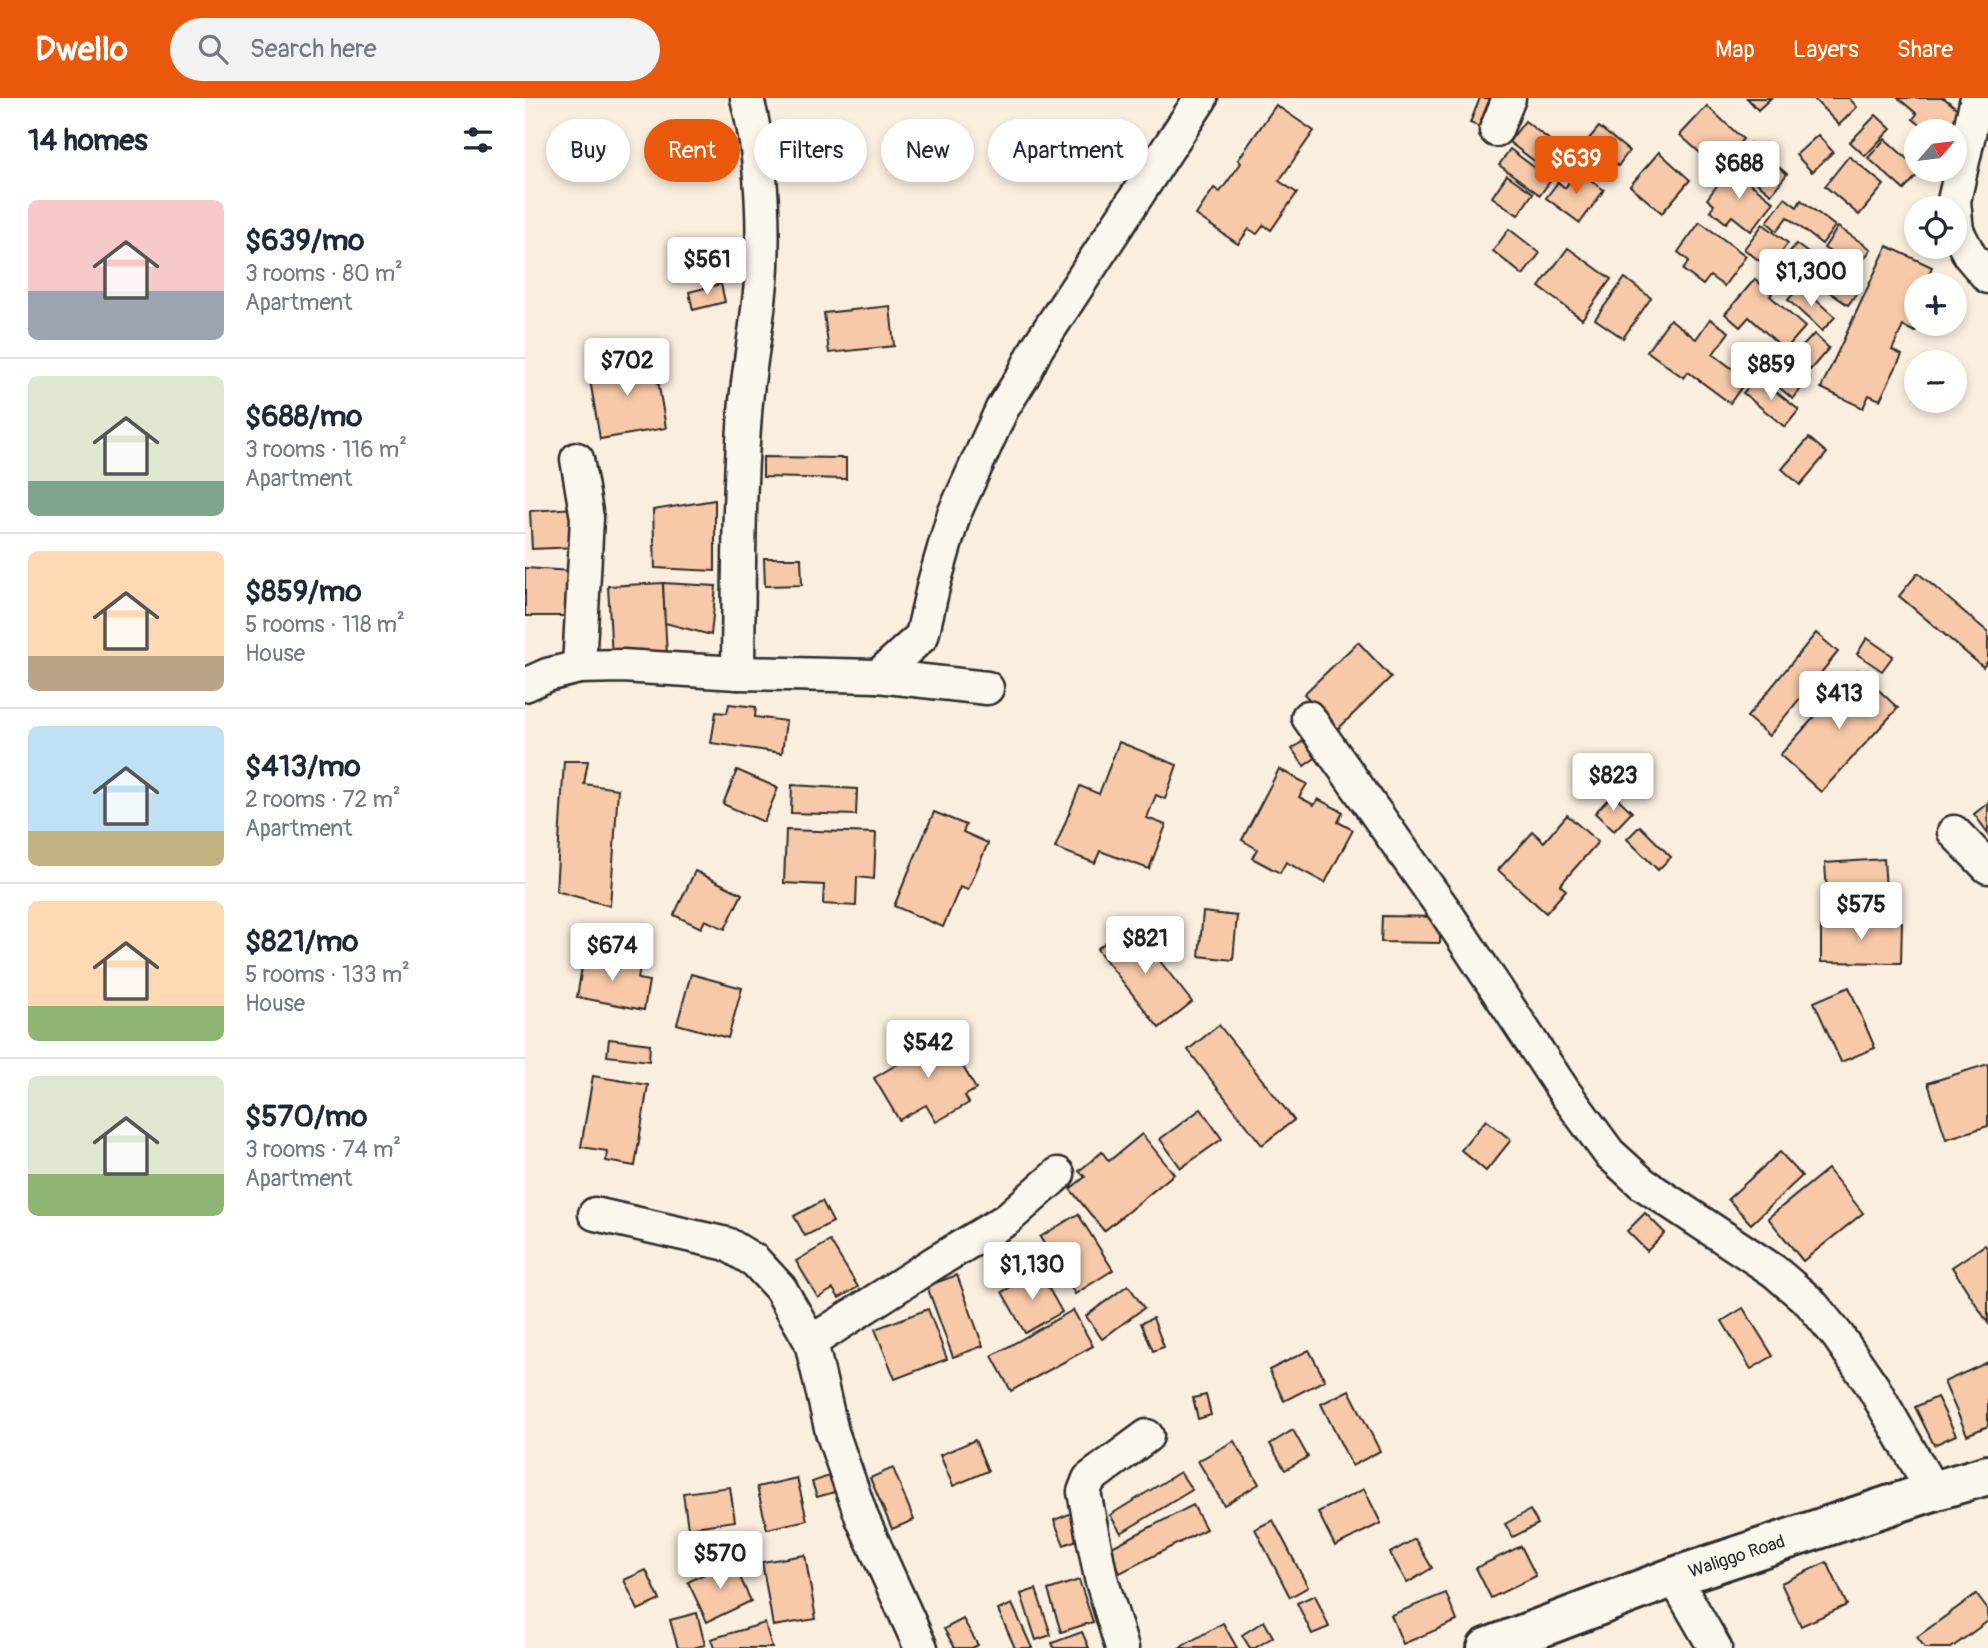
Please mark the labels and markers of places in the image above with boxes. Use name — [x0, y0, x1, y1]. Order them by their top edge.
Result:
pin: $639 — [1535, 136, 1617, 196]
pin: $688 — [1698, 141, 1780, 201]
pin: $561 — [666, 238, 748, 297]
pin: $1,300 — [1754, 250, 1868, 309]
pin: $702 — [586, 338, 668, 398]
pin: $859 — [1730, 342, 1812, 402]
pin: $413 — [1798, 672, 1880, 731]
pin: $823 — [1572, 754, 1654, 813]
pin: $575 — [1820, 882, 1902, 942]
pin: $821 — [1104, 916, 1186, 976]
pin: $674 — [571, 924, 653, 983]
pin: $542 — [887, 1020, 969, 1080]
pin: $1,130 — [975, 1242, 1089, 1302]
pin: $570 — [679, 1532, 761, 1591]

